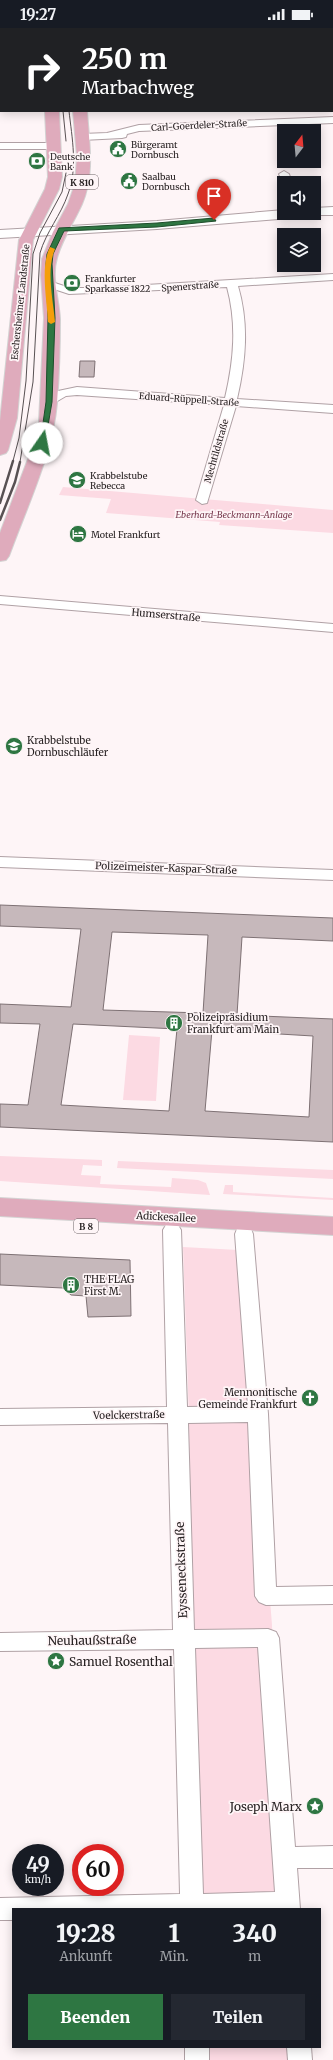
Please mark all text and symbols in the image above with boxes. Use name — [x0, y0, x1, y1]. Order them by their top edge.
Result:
text: 19:27 — [20, 5, 56, 24]
text: 250 m — [82, 41, 167, 77]
icon: right — [16, 44, 68, 96]
text: Marbachweg — [82, 76, 194, 99]
street label: Carl-Goerdeler-Straße — [151, 117, 248, 133]
north arrow — [277, 124, 321, 168]
map controls — [277, 124, 321, 272]
public building icon: Bürgeramt Dornbusch — [108, 139, 128, 159]
place label: Bürgeramt Dornbusch — [131, 139, 179, 160]
bank icon: Deutsche Bank — [27, 151, 47, 171]
place label: Deutsche Bank — [50, 151, 91, 172]
public building icon: Saalbau Dornbusch — [119, 171, 139, 191]
place label: Saalbau Dornbusch — [142, 171, 190, 192]
road number: K 810 — [66, 175, 98, 189]
button: sound — [277, 176, 321, 220]
pin — [197, 179, 231, 220]
icon: arrive — [203, 185, 225, 207]
button: layers — [277, 228, 321, 272]
street label: Eschersheimer Landstraße — [8, 243, 32, 360]
bank icon: Frankfurter Sparkasse 1822 — [62, 273, 82, 293]
place label: Frankfurter Sparkasse 1822 — [85, 273, 150, 294]
street label: Spenerstraße — [161, 278, 219, 294]
street label: Eduard-Rüppell-Straße — [139, 390, 240, 408]
street label: Mechtildstraße — [202, 417, 230, 484]
position arrow — [21, 422, 63, 464]
school or university icon: Krabbelstube Rebecca — [67, 470, 87, 490]
place label: Krabbelstube Rebecca — [90, 470, 148, 491]
park label: Eberhard-Beckmann-Anlage — [176, 509, 293, 520]
hotel icon: Motel Frankfurt — [68, 524, 88, 544]
place label: Motel Frankfurt — [91, 529, 161, 540]
street label: Humserstraße — [131, 606, 201, 624]
place label: Krabbelstube Dornbuschläufer — [27, 734, 109, 759]
school or university icon: Krabbelstube Dornbuschläufer — [4, 736, 24, 756]
street label: Polizeimeister-Kaspar-Straße — [95, 859, 237, 877]
place label: Polizeipräsidium Frankfurt am Main — [187, 1011, 280, 1036]
building icon: Polizeipräsidium Frankfurt am Main — [164, 1013, 184, 1033]
street label: Adickesallee — [135, 1209, 196, 1225]
road number: B 8 — [74, 1219, 98, 1233]
place label: THE FLAG First M. — [84, 1273, 135, 1298]
building icon: THE FLAG First M. — [61, 1275, 81, 1295]
place label: Mennonitische Gemeinde Frankfurt — [199, 1386, 297, 1411]
church icon: Mennonitische Gemeinde Frankfurt — [300, 1388, 320, 1408]
street label: Voelckerstraße — [92, 1408, 165, 1422]
street label: Eysseneckstraße — [172, 1521, 190, 1619]
street label: Neuhaußstraße — [48, 1632, 136, 1648]
place icon: Samuel Rosenthal — [46, 1651, 66, 1671]
place label: Samuel Rosenthal — [69, 1654, 173, 1669]
place icon: Joseph Marx — [305, 1796, 325, 1816]
place label: Joseph Marx — [229, 1799, 303, 1814]
speed limit sign: 60 — [72, 1844, 124, 1896]
text: 49 — [26, 1852, 50, 1877]
text: km/h — [25, 1873, 51, 1886]
text: 19:28 — [56, 1918, 116, 1949]
text: 1 — [168, 1918, 180, 1949]
text: 340 — [232, 1918, 277, 1949]
text: Ankunft — [59, 1948, 112, 1965]
text: Min. — [160, 1948, 189, 1965]
text: m — [248, 1948, 261, 1965]
button: Beenden — [28, 1994, 163, 2040]
button: Teilen — [171, 1994, 305, 2040]

